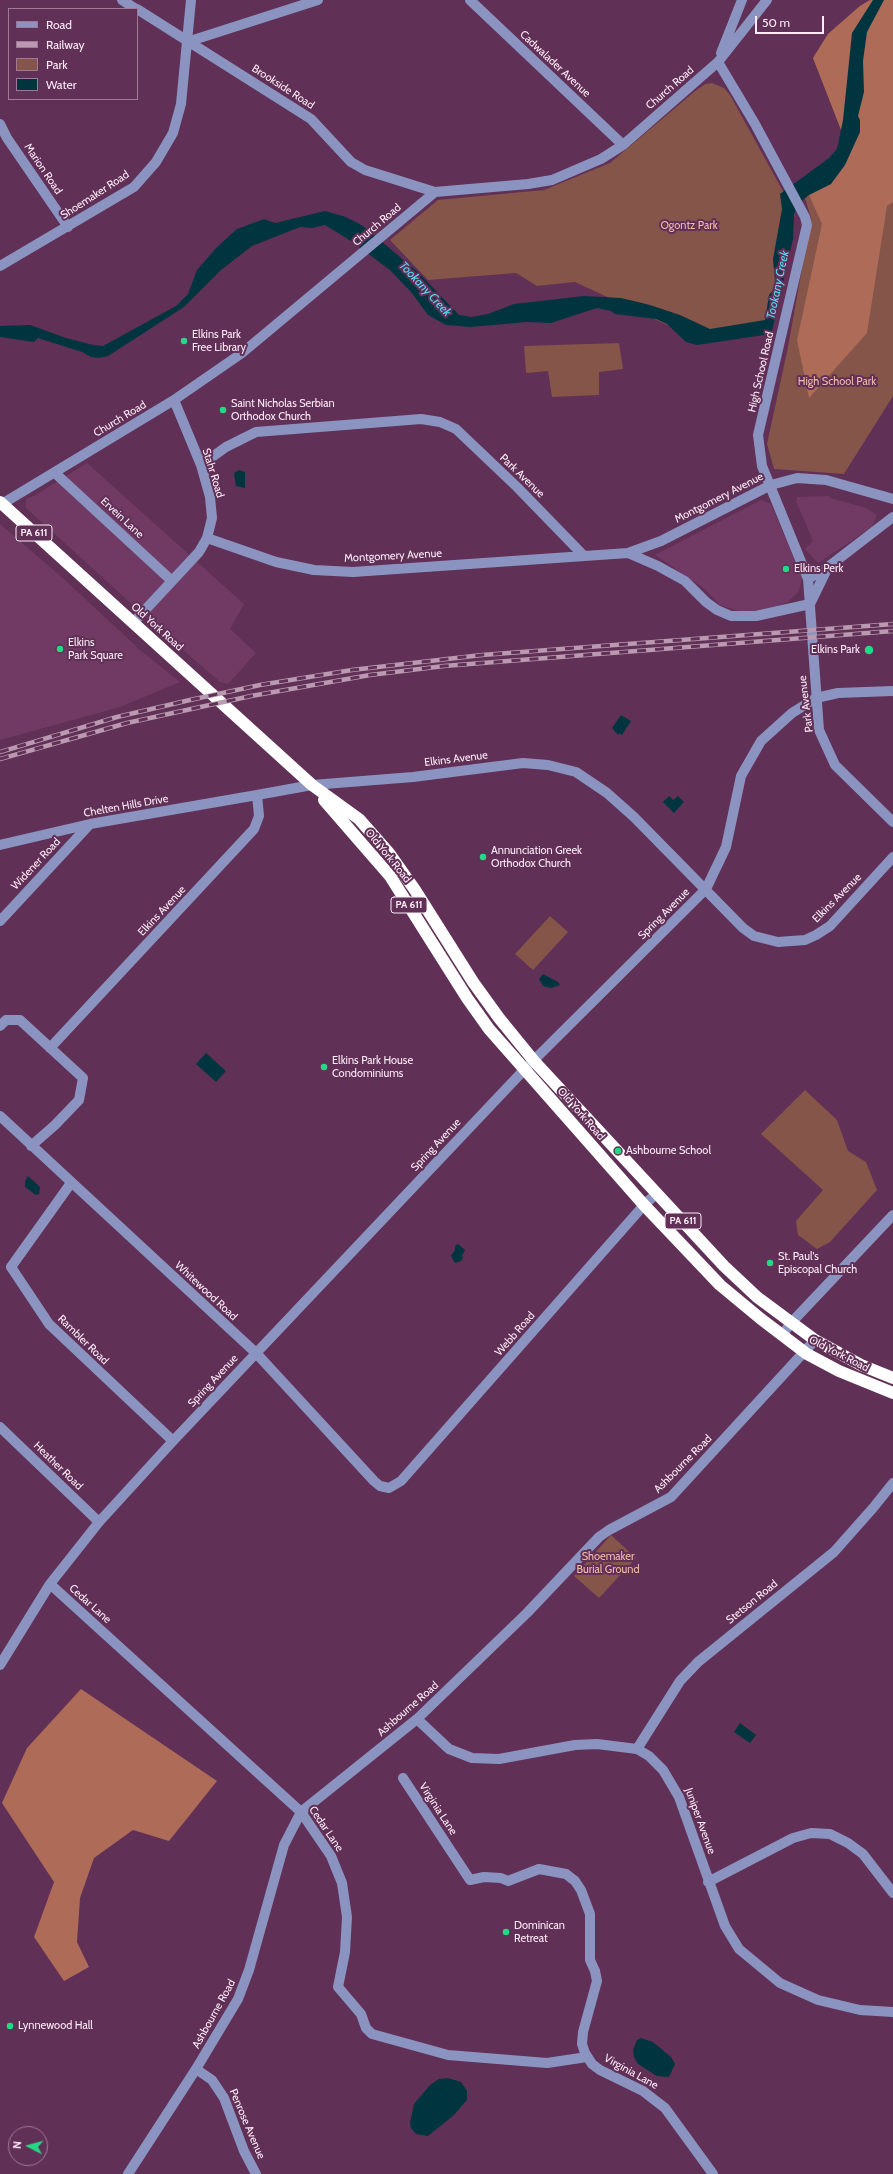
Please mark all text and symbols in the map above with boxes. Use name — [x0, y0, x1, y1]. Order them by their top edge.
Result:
legend — [8, 8, 138, 100]
scale bar — [757, 8, 826, 34]
text: 50 m — [762, 15, 790, 30]
text: Road — [46, 17, 72, 32]
street label: Cadwalader Avenue — [517, 28, 593, 100]
text: Railway — [46, 37, 84, 52]
text: Park — [46, 57, 68, 72]
street label: Brookside Road — [249, 62, 317, 112]
street label: Church Road — [643, 64, 697, 112]
text: Water — [46, 77, 76, 92]
street label: Marion Road — [21, 141, 65, 197]
street label: Shoemaker Road — [58, 168, 132, 222]
street label: Church Road — [350, 201, 404, 249]
park label: Ogontz Park — [660, 219, 718, 233]
water label: Tookany Creek — [764, 249, 792, 321]
water label: Tookany Creek — [396, 259, 454, 319]
place label: Elkins Park Free Library — [192, 328, 246, 354]
street label: High School Road — [745, 330, 777, 414]
marker: Elkins Park Free Library — [179, 336, 189, 346]
park label: High School Park — [798, 375, 876, 389]
place label: Saint Nicholas Serbian Orthodox Church — [231, 397, 335, 423]
street label: Church Road — [91, 398, 149, 440]
marker: Saint Nicholas Serbian Orthodox Church — [218, 405, 228, 415]
street label: Stahr Road — [199, 447, 227, 499]
street label: Park Avenue — [497, 451, 547, 501]
street label: Montgomery Avenue — [672, 470, 766, 526]
street label: Ervein Lane — [98, 495, 146, 541]
road number: PA 611 — [16, 525, 52, 541]
street label: Montgomery Avenue — [344, 547, 442, 565]
place label: Elkins Perk — [794, 562, 843, 576]
marker: Elkins Perk — [781, 564, 791, 574]
street label: Old York Road — [128, 600, 186, 654]
place label: Elkins Park Square — [68, 636, 123, 662]
place label: Elkins Park — [811, 643, 860, 657]
marker: Elkins Park Square — [55, 644, 65, 654]
marker: Elkins Park — [863, 644, 875, 656]
street label: Park Avenue — [796, 675, 816, 733]
street label: Elkins Avenue — [423, 749, 489, 769]
street label: Chelten Hills Drive — [83, 792, 169, 820]
street label: Old York Road — [362, 826, 414, 886]
street label: Widener Road — [9, 835, 63, 893]
place label: Annunciation Greek Orthodox Church — [491, 844, 582, 870]
marker: Annunciation Greek Orthodox Church — [478, 852, 488, 862]
street label: Elkins Avenue — [810, 871, 864, 925]
street label: Elkins Avenue — [135, 883, 189, 939]
street label: Spring Avenue — [636, 886, 692, 942]
road number: PA 611 — [391, 897, 427, 913]
place label: Elkins Park House Condominiums — [332, 1054, 413, 1080]
marker: Elkins Park House Condominiums — [319, 1062, 329, 1072]
street label: Old York Road — [554, 1085, 608, 1143]
street label: Spring Avenue — [408, 1116, 464, 1174]
place label: Ashbourne School — [626, 1144, 711, 1158]
marker: Ashbourne School — [613, 1146, 623, 1156]
road number: PA 611 — [665, 1213, 701, 1229]
place label: St. Paul's Episcopal Church — [778, 1250, 857, 1276]
marker: St. Paul's Episcopal Church — [765, 1258, 775, 1268]
street label: Whitewood Road — [172, 1259, 240, 1323]
street label: Webb Road — [492, 1309, 538, 1359]
street label: Rambler Road — [55, 1312, 111, 1368]
street label: Old York Road — [807, 1333, 871, 1375]
street label: Spring Avenue — [185, 1352, 241, 1410]
street label: Ashbourne Road — [651, 1432, 715, 1496]
street label: Heather Road — [31, 1439, 85, 1493]
park label: Shoemaker Burial Ground — [576, 1550, 640, 1576]
street label: Stetson Road — [724, 1577, 780, 1627]
street label: Cedar Lane — [66, 1582, 114, 1626]
street label: Ashbourne Road — [375, 1679, 441, 1739]
street label: Virginia Lane — [416, 1780, 460, 1838]
street label: Juniper Avenue — [682, 1786, 718, 1856]
street label: Cedar Lane — [306, 1804, 346, 1854]
place label: Dominican Retreat — [514, 1919, 565, 1945]
marker: Dominican Retreat — [501, 1927, 511, 1937]
street label: Ashbourne Road — [190, 1977, 238, 2051]
place label: Lynnewood Hall — [18, 2019, 93, 2033]
marker: Lynnewood Hall — [5, 2021, 15, 2031]
street label: Virginia Lane — [602, 2052, 660, 2092]
street label: Penrose Avenue — [226, 2087, 268, 2161]
north arrow — [8, 2126, 48, 2166]
text: N — [10, 2140, 24, 2149]

